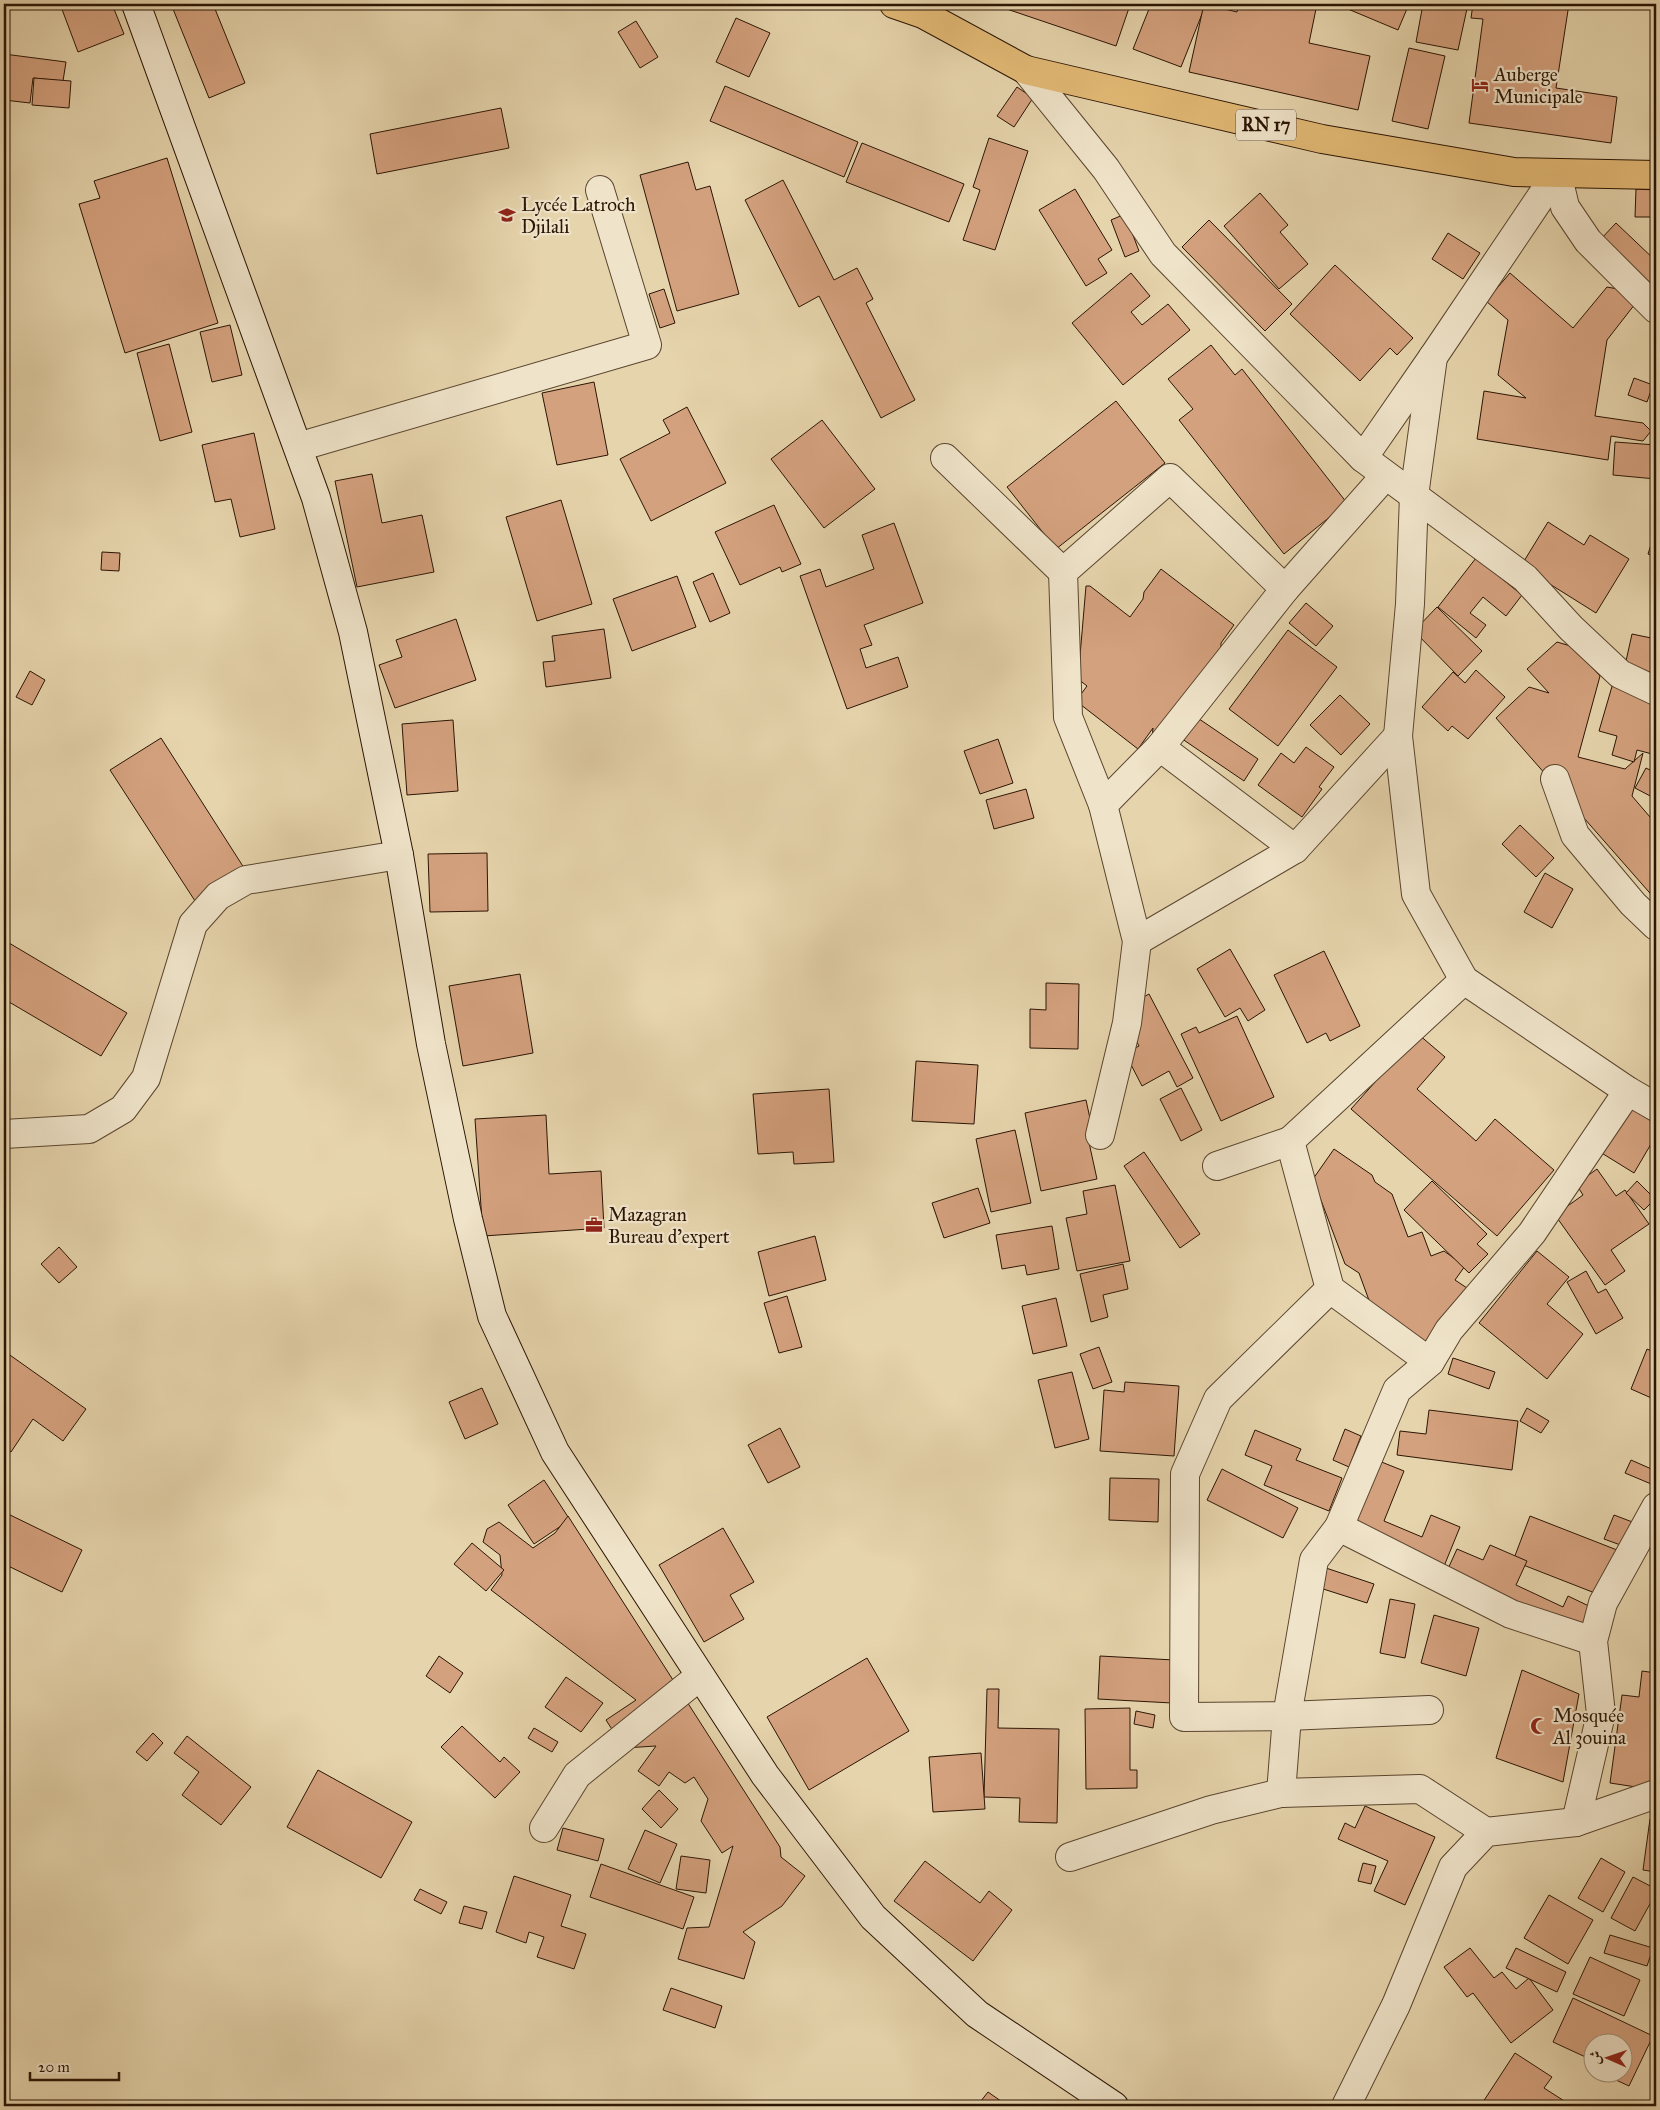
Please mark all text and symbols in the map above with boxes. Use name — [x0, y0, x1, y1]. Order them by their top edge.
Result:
place label: Auberge Municipale — [1493, 63, 1583, 108]
hotel icon: Auberge Municipale — [1470, 75, 1490, 95]
road number: RN 17 — [1236, 110, 1296, 140]
place label: Lycée Latroch Djilali — [521, 193, 636, 238]
school or university icon: Lycée Latroch Djilali — [497, 205, 517, 225]
place label: Mazagran Bureau d'expert — [608, 1203, 730, 1248]
office icon: Mazagran Bureau d'expert — [584, 1215, 604, 1235]
place label: Mosquée Al 3ouina — [1552, 1704, 1627, 1749]
mosque icon: Mosquée Al 3ouina — [1529, 1716, 1549, 1736]
north arrow — [1582, 2032, 1632, 2082]
scale bar — [30, 2050, 119, 2082]
text: ش — [1587, 2050, 1604, 2065]
text: 20 m — [38, 2058, 70, 2076]

